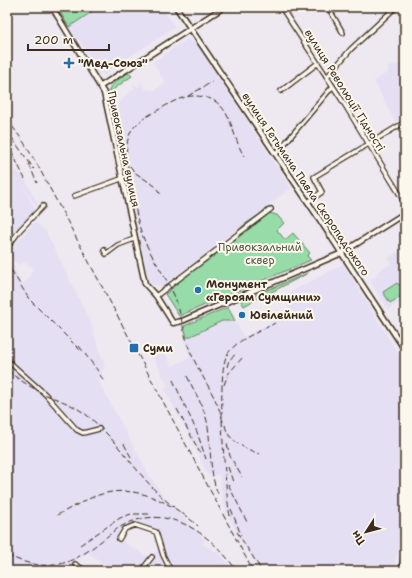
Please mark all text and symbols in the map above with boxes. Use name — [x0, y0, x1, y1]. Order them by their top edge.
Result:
scale bar — [28, 26, 109, 52]
street label: вулиця Революції Гідності — [301, 26, 388, 154]
text: 200 m — [34, 32, 73, 48]
place label: "Мед-Союз" — [78, 56, 148, 71]
marker: "Мед-Союз" — [63, 57, 75, 69]
street label: Привокзальна вулиця — [104, 90, 143, 209]
street label: вулиця Гетьмана Павла Скоропадського — [238, 90, 373, 279]
park label: Привокзальний сквер — [218, 240, 302, 268]
place label: Монумент «Героям Сумщини» — [206, 277, 321, 305]
marker: Монумент «Героям Сумщини» — [193, 285, 203, 295]
place label: Ювілейний — [250, 308, 314, 323]
marker: Ювілейний — [237, 310, 247, 320]
place label: Суми — [143, 341, 173, 356]
marker: Суми — [128, 342, 140, 354]
north arrow — [346, 512, 386, 552]
text: Пн — [348, 527, 369, 548]

